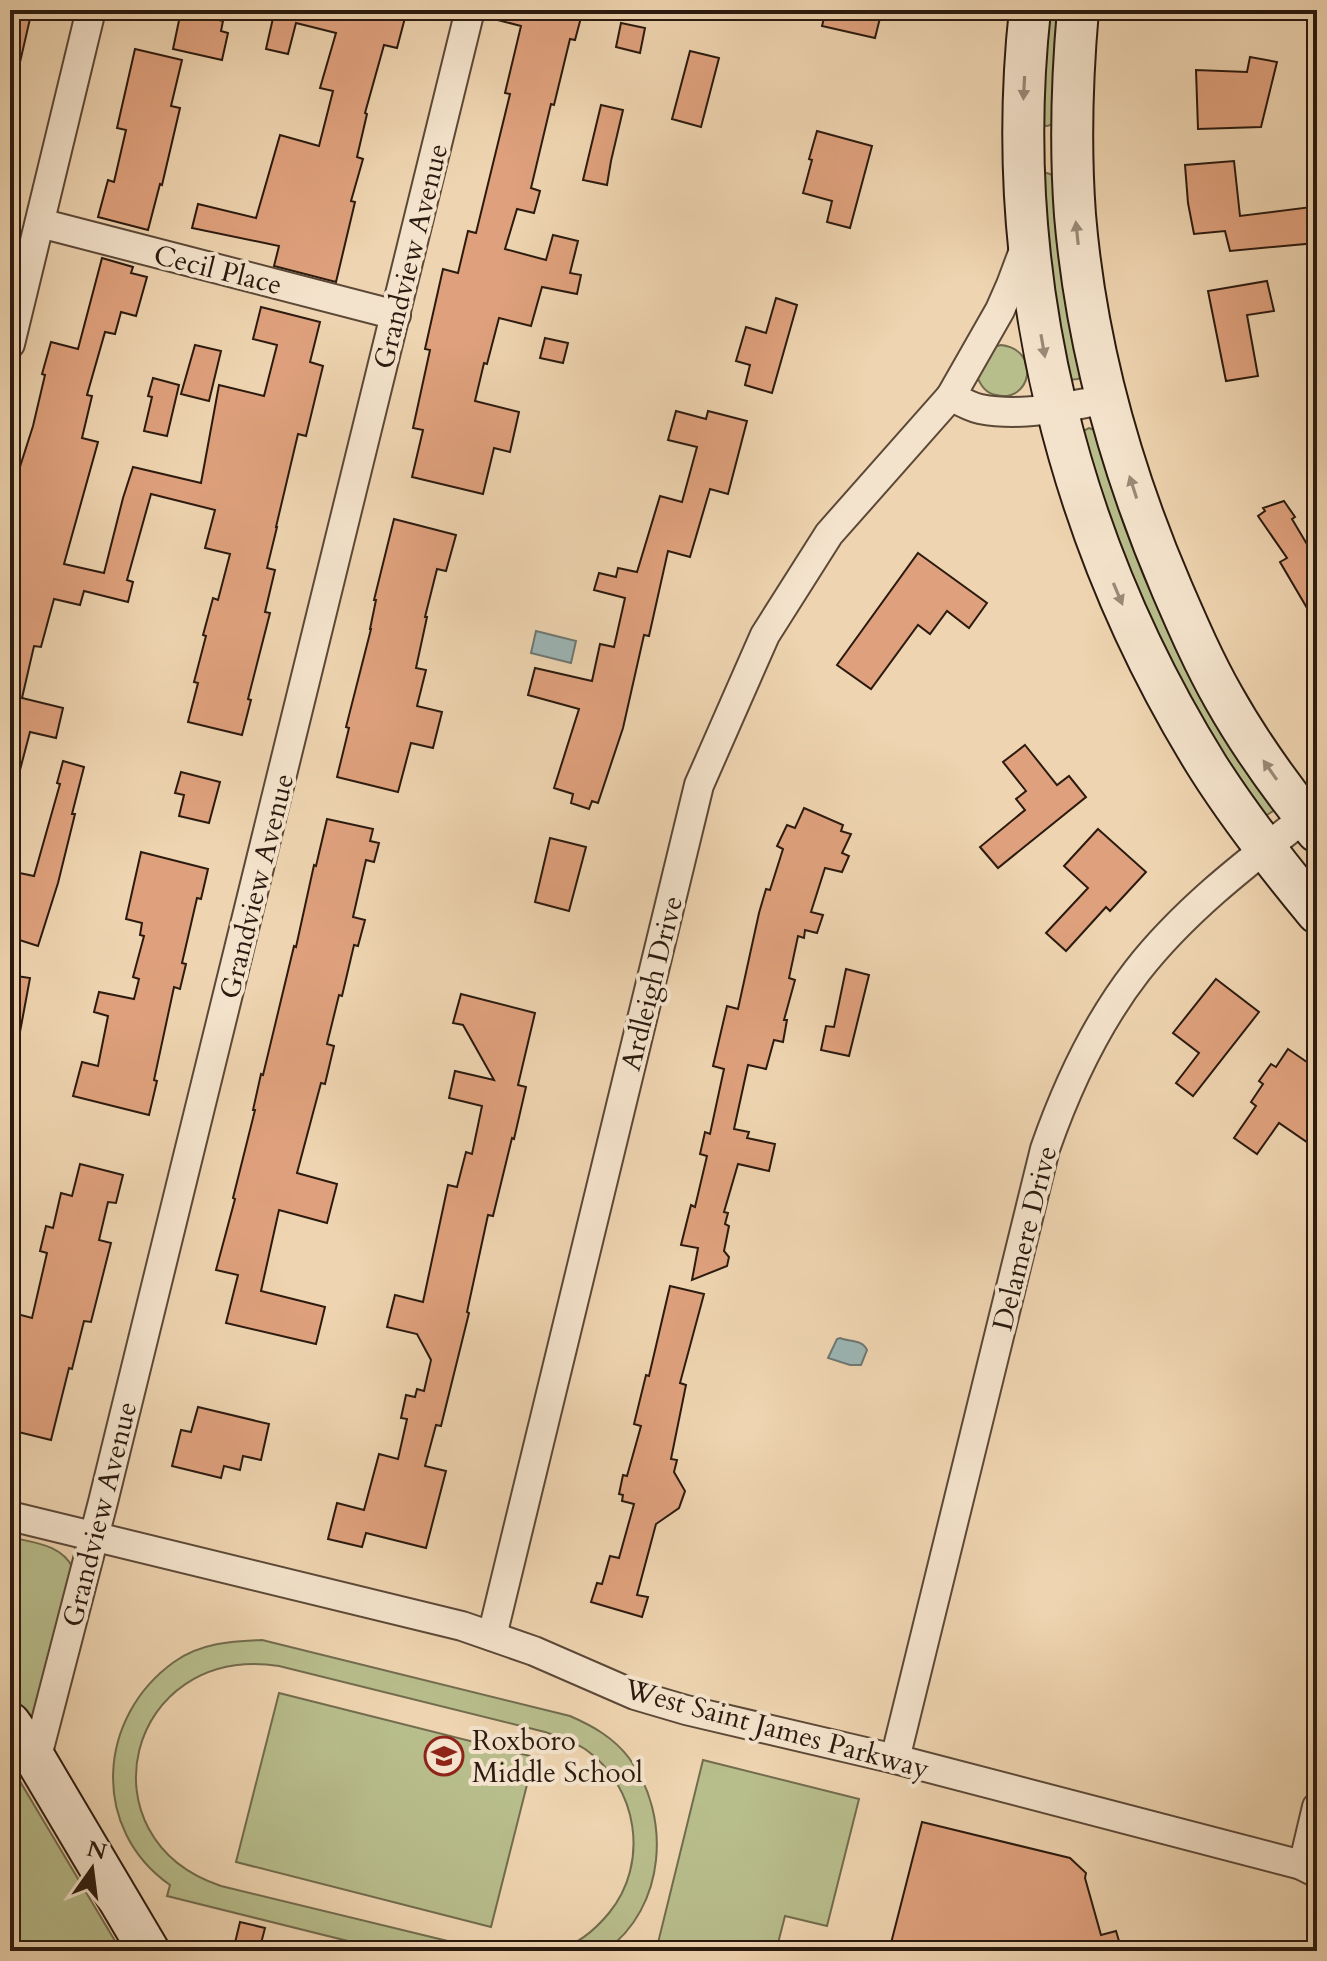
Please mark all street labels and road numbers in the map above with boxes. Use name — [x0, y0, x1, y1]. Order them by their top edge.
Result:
street label: Grandview Avenue — [365, 140, 457, 373]
street label: Cecil Place — [150, 236, 286, 304]
street label: Grandview Avenue — [211, 770, 303, 1003]
street label: Ardleigh Drive — [612, 892, 692, 1075]
street label: Delamere Drive — [984, 1142, 1066, 1335]
street label: Grandview Avenue — [54, 1398, 146, 1631]
street label: West Saint James Parkway — [619, 1670, 933, 1788]

